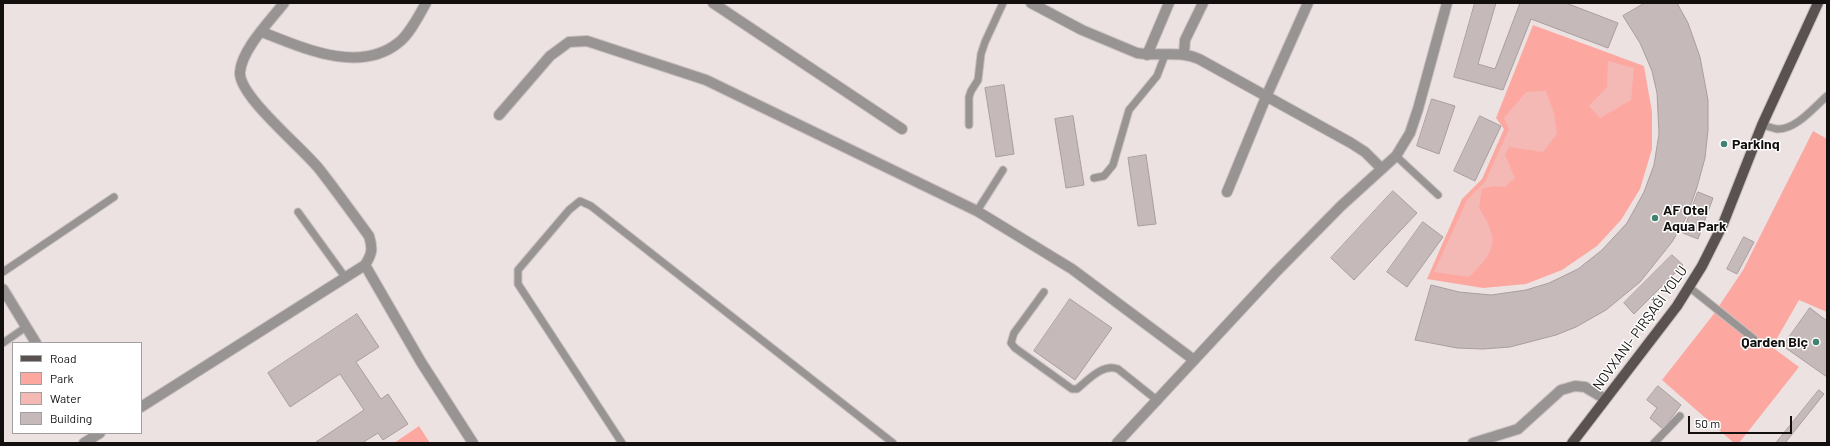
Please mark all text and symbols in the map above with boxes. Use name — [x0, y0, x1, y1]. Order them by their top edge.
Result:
place label: Parkinq — [1732, 136, 1780, 152]
marker: Parkinq — [1719, 139, 1729, 149]
place label: AF Otel Aqua Park — [1663, 202, 1726, 234]
marker: AF Otel Aqua Park — [1650, 213, 1660, 223]
street label: NOVXANI- PIRŞAĞI YOLU — [1589, 262, 1691, 394]
place label: Qarden Biç — [1741, 334, 1808, 350]
marker: Qarden Biç — [1811, 337, 1821, 347]
legend — [12, 342, 142, 434]
text: Road — [50, 351, 77, 365]
text: Park — [50, 371, 74, 385]
text: Water — [50, 391, 81, 405]
scale bar — [1690, 408, 1794, 434]
text: Building — [50, 411, 92, 425]
text: 50 m — [1695, 416, 1720, 430]

